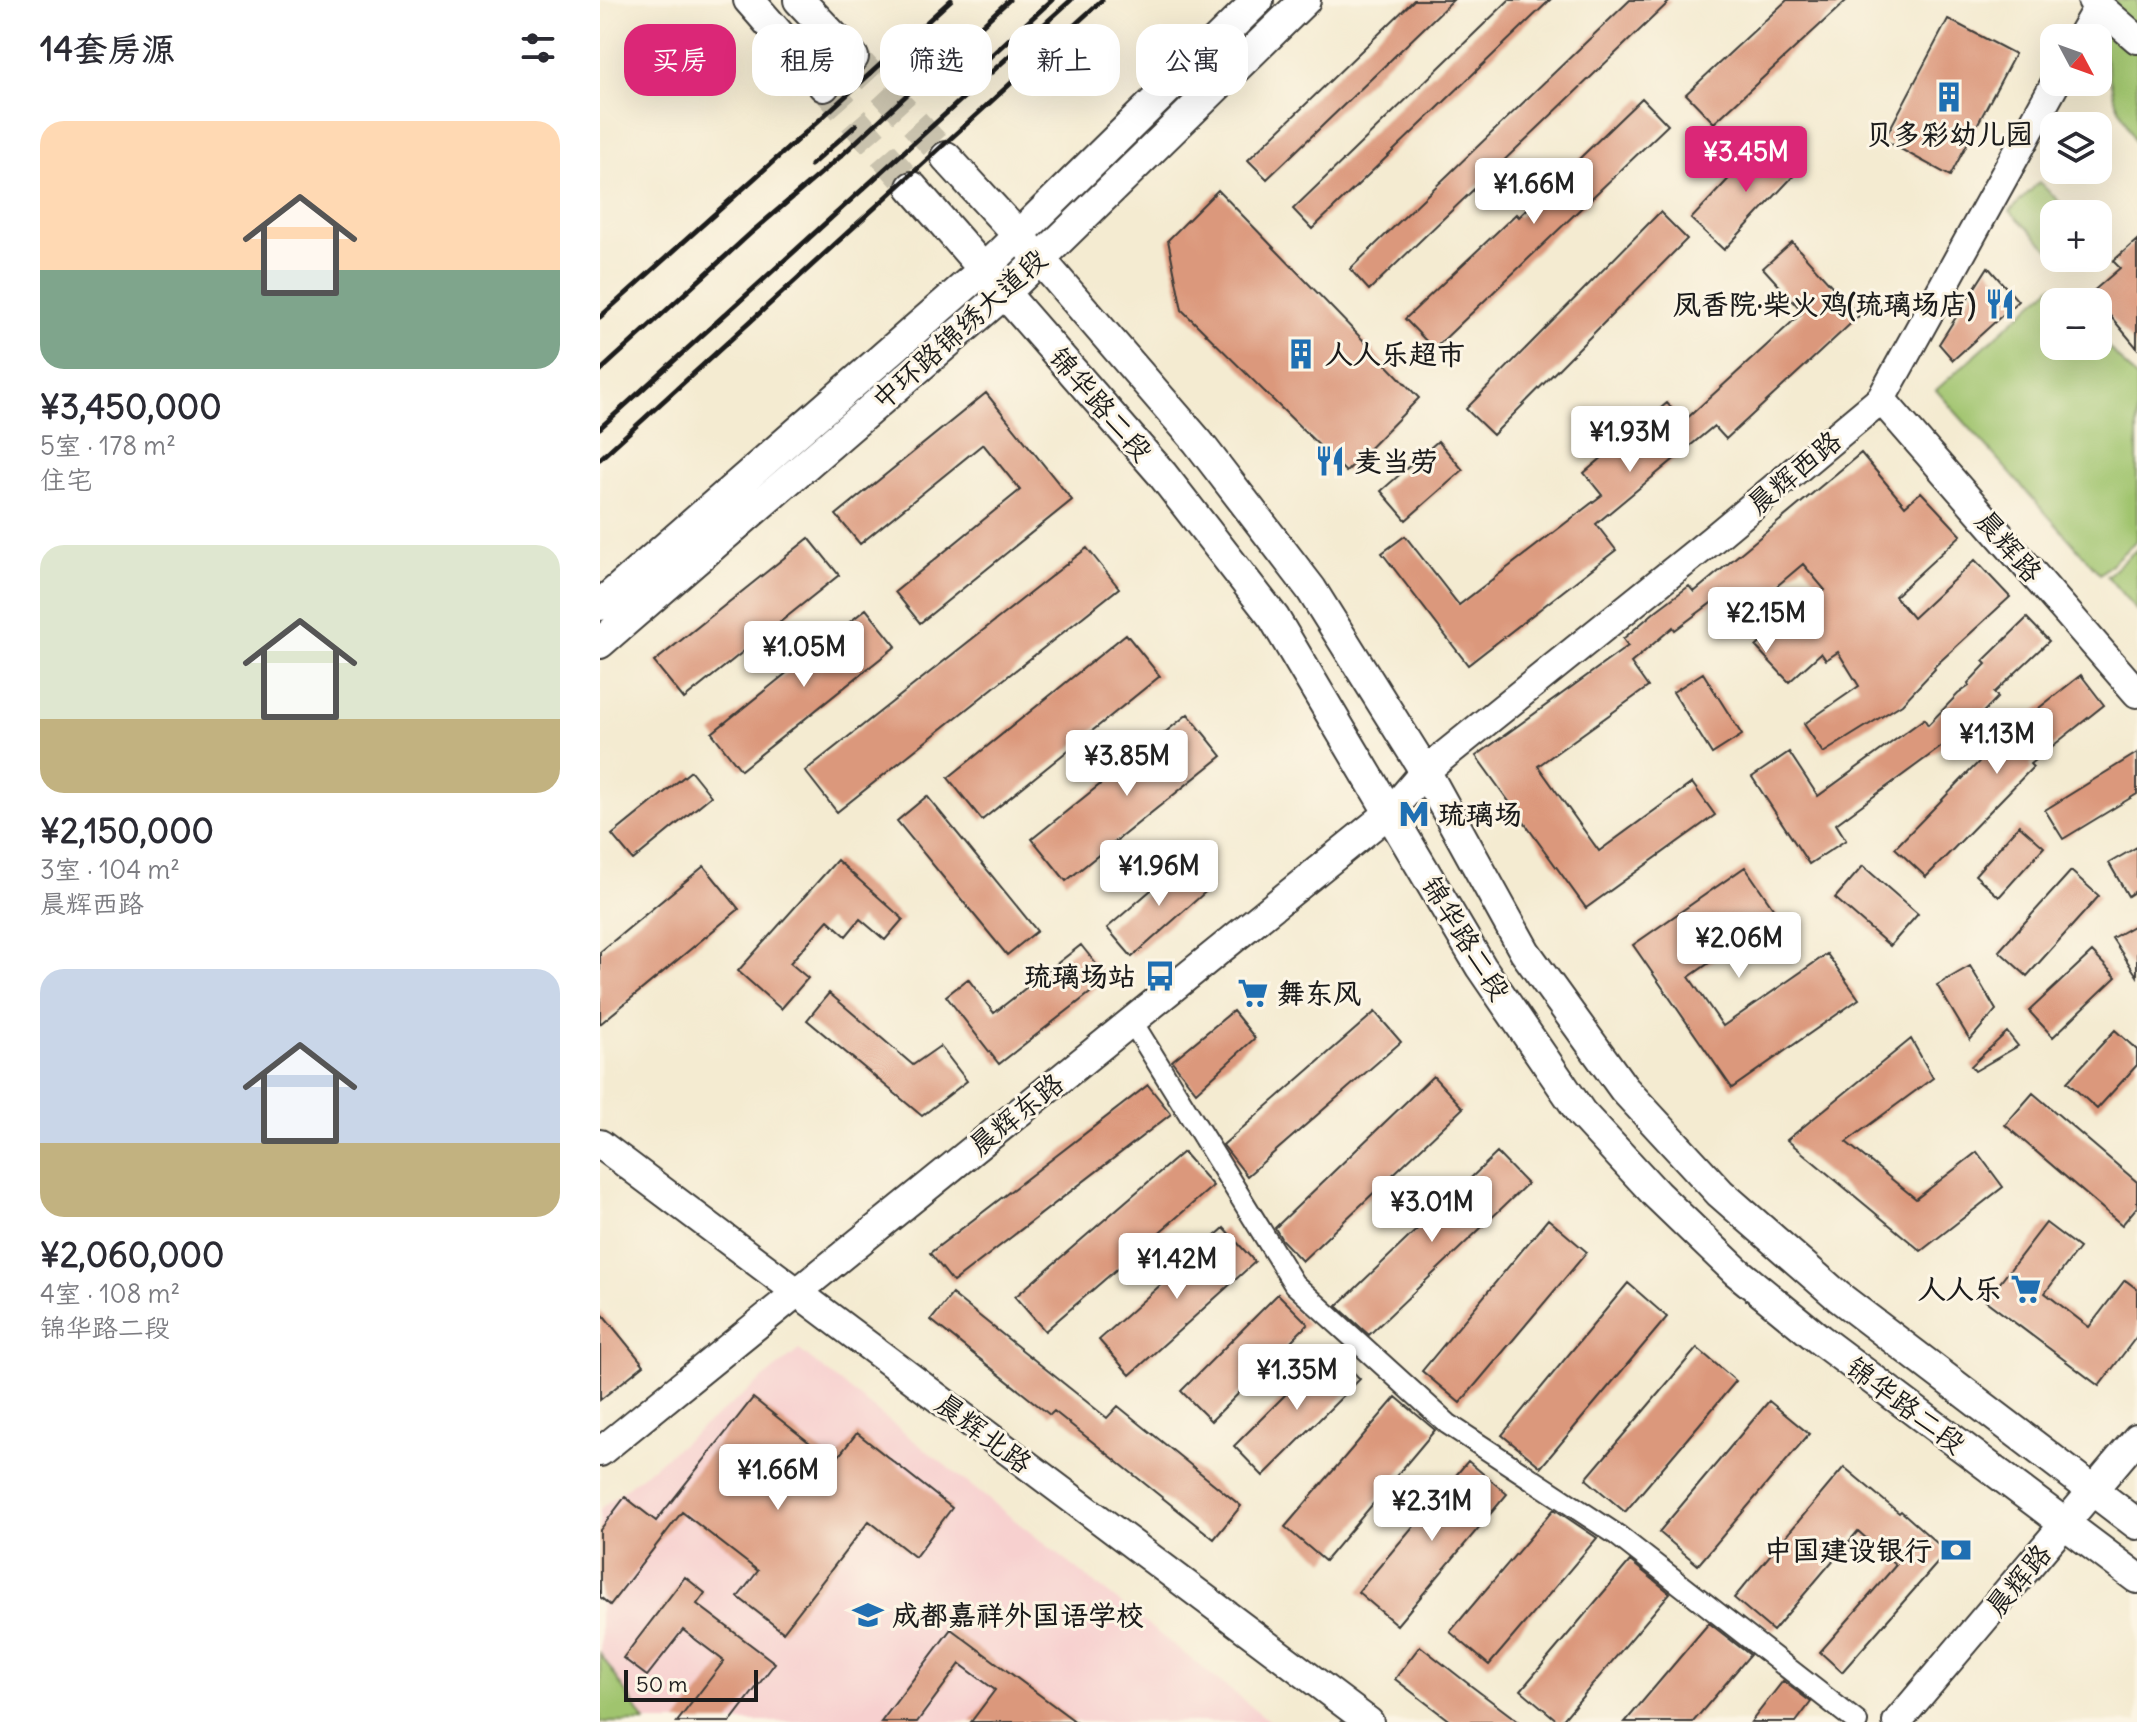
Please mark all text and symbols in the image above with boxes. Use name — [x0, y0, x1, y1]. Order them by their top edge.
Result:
chip: 买房 — [624, 24, 736, 96]
chip: 租房 — [752, 24, 864, 96]
chip: 筛选 — [880, 24, 992, 96]
chip: 新上 — [1008, 24, 1120, 96]
chip: 公寓 — [1136, 24, 1248, 96]
north arrow — [2040, 24, 2112, 96]
map controls — [2040, 24, 2112, 360]
icon: filters — [516, 26, 560, 70]
text: 14套房源 — [40, 27, 175, 70]
building icon: 贝多彩幼儿园 — [1932, 80, 1966, 114]
button: layers — [2040, 112, 2112, 184]
place label: 贝多彩幼儿园 — [1865, 116, 2033, 152]
pin: ¥3.45M — [1681, 126, 1811, 194]
text: ¥3.45M — [1703, 135, 1789, 168]
pin: ¥1.66M — [1469, 158, 1599, 226]
text: ¥1.66M — [1493, 167, 1575, 200]
icon: home — [228, 173, 372, 317]
button: + — [2040, 200, 2112, 272]
street label: 中环路锦绣大道段 — [864, 241, 1054, 417]
place label: 凤香院·柴火鸡(琉璃场店) — [1673, 286, 1976, 322]
restaurant icon: 凤香院·柴火鸡(琉璃场店) — [1983, 287, 2017, 321]
button: − — [2040, 288, 2112, 360]
place label: 人人乐超市 — [1325, 336, 1465, 372]
building icon: 人人乐超市 — [1284, 337, 1318, 371]
street label: 锦华路二段 — [1041, 339, 1161, 469]
text: ¥3,450,000 — [40, 385, 222, 428]
pin: ¥1.93M — [1565, 406, 1695, 474]
text: ¥1.93M — [1589, 415, 1671, 448]
street label: 晨辉西路 — [1740, 422, 1848, 522]
text: 5室 · 178 m² — [40, 429, 176, 462]
place label: 麦当劳 — [1354, 443, 1438, 479]
restaurant icon: 麦当劳 — [1313, 444, 1347, 478]
text: 住宅 — [40, 463, 92, 496]
street label: 晨辉路 — [1968, 502, 2050, 590]
pin: ¥2.15M — [1701, 587, 1831, 655]
text: ¥2.15M — [1726, 596, 1806, 629]
icon: home — [228, 597, 372, 741]
pin: ¥1.05M — [739, 621, 869, 689]
text: ¥1.05M — [762, 630, 846, 663]
pin: ¥1.13M — [1932, 708, 2062, 776]
text: ¥1.13M — [1959, 717, 2035, 750]
pin: ¥3.85M — [1062, 730, 1192, 798]
text: ¥3.85M — [1084, 739, 1170, 772]
place label: 琉璃场 — [1438, 796, 1522, 832]
metro station icon: 琉璃场 — [1397, 797, 1431, 831]
text: ¥2,150,000 — [40, 809, 214, 852]
pin: ¥1.96M — [1094, 840, 1224, 908]
text: ¥1.96M — [1118, 849, 1200, 882]
text: 3室 · 104 m² — [40, 853, 180, 886]
street label: 锦华路二段 — [1414, 869, 1518, 1007]
text: 晨辉西路 — [40, 887, 144, 920]
pin: ¥2.06M — [1674, 912, 1804, 980]
text: ¥2.06M — [1695, 921, 1783, 954]
place label: 琉璃场站 — [1024, 958, 1136, 994]
bus stop icon: 琉璃场站 — [1143, 959, 1177, 993]
place label: 舞东风 — [1277, 975, 1361, 1011]
supermarket icon: 舞东风 — [1236, 976, 1270, 1010]
icon: home — [228, 1021, 372, 1165]
street label: 晨辉东路 — [961, 1065, 1071, 1163]
pin: ¥3.01M — [1367, 1176, 1497, 1244]
text: ¥3.01M — [1390, 1185, 1474, 1218]
text: ¥2,060,000 — [40, 1233, 224, 1276]
pin: ¥1.42M — [1112, 1233, 1242, 1301]
text: ¥1.42M — [1137, 1242, 1217, 1275]
place label: 人人乐 — [1918, 1271, 2002, 1307]
supermarket icon: 人人乐 — [2009, 1272, 2043, 1306]
text: 4室 · 108 m² — [40, 1277, 180, 1310]
text: 锦华路二段 — [40, 1311, 170, 1344]
pin: ¥1.35M — [1232, 1344, 1362, 1412]
street label: 锦华路二段 — [1839, 1348, 1973, 1462]
text: ¥1.35M — [1256, 1353, 1338, 1386]
street label: 晨辉北路 — [928, 1385, 1040, 1481]
pin: ¥1.66M — [713, 1444, 843, 1512]
text: ¥1.66M — [737, 1453, 819, 1486]
pin: ¥2.31M — [1367, 1475, 1497, 1543]
text: ¥2.31M — [1392, 1484, 1472, 1517]
place label: 中国建设银行 — [1764, 1532, 1932, 1568]
bank icon: 中国建设银行 — [1939, 1533, 1973, 1567]
street label: 晨辉路 — [1977, 1536, 2059, 1624]
place label: 成都嘉祥外国语学校 — [892, 1597, 1144, 1633]
school or university icon: 成都嘉祥外国语学校 — [851, 1598, 885, 1632]
scale bar — [624, 1666, 758, 1702]
text: 50 m — [636, 1670, 688, 1698]

